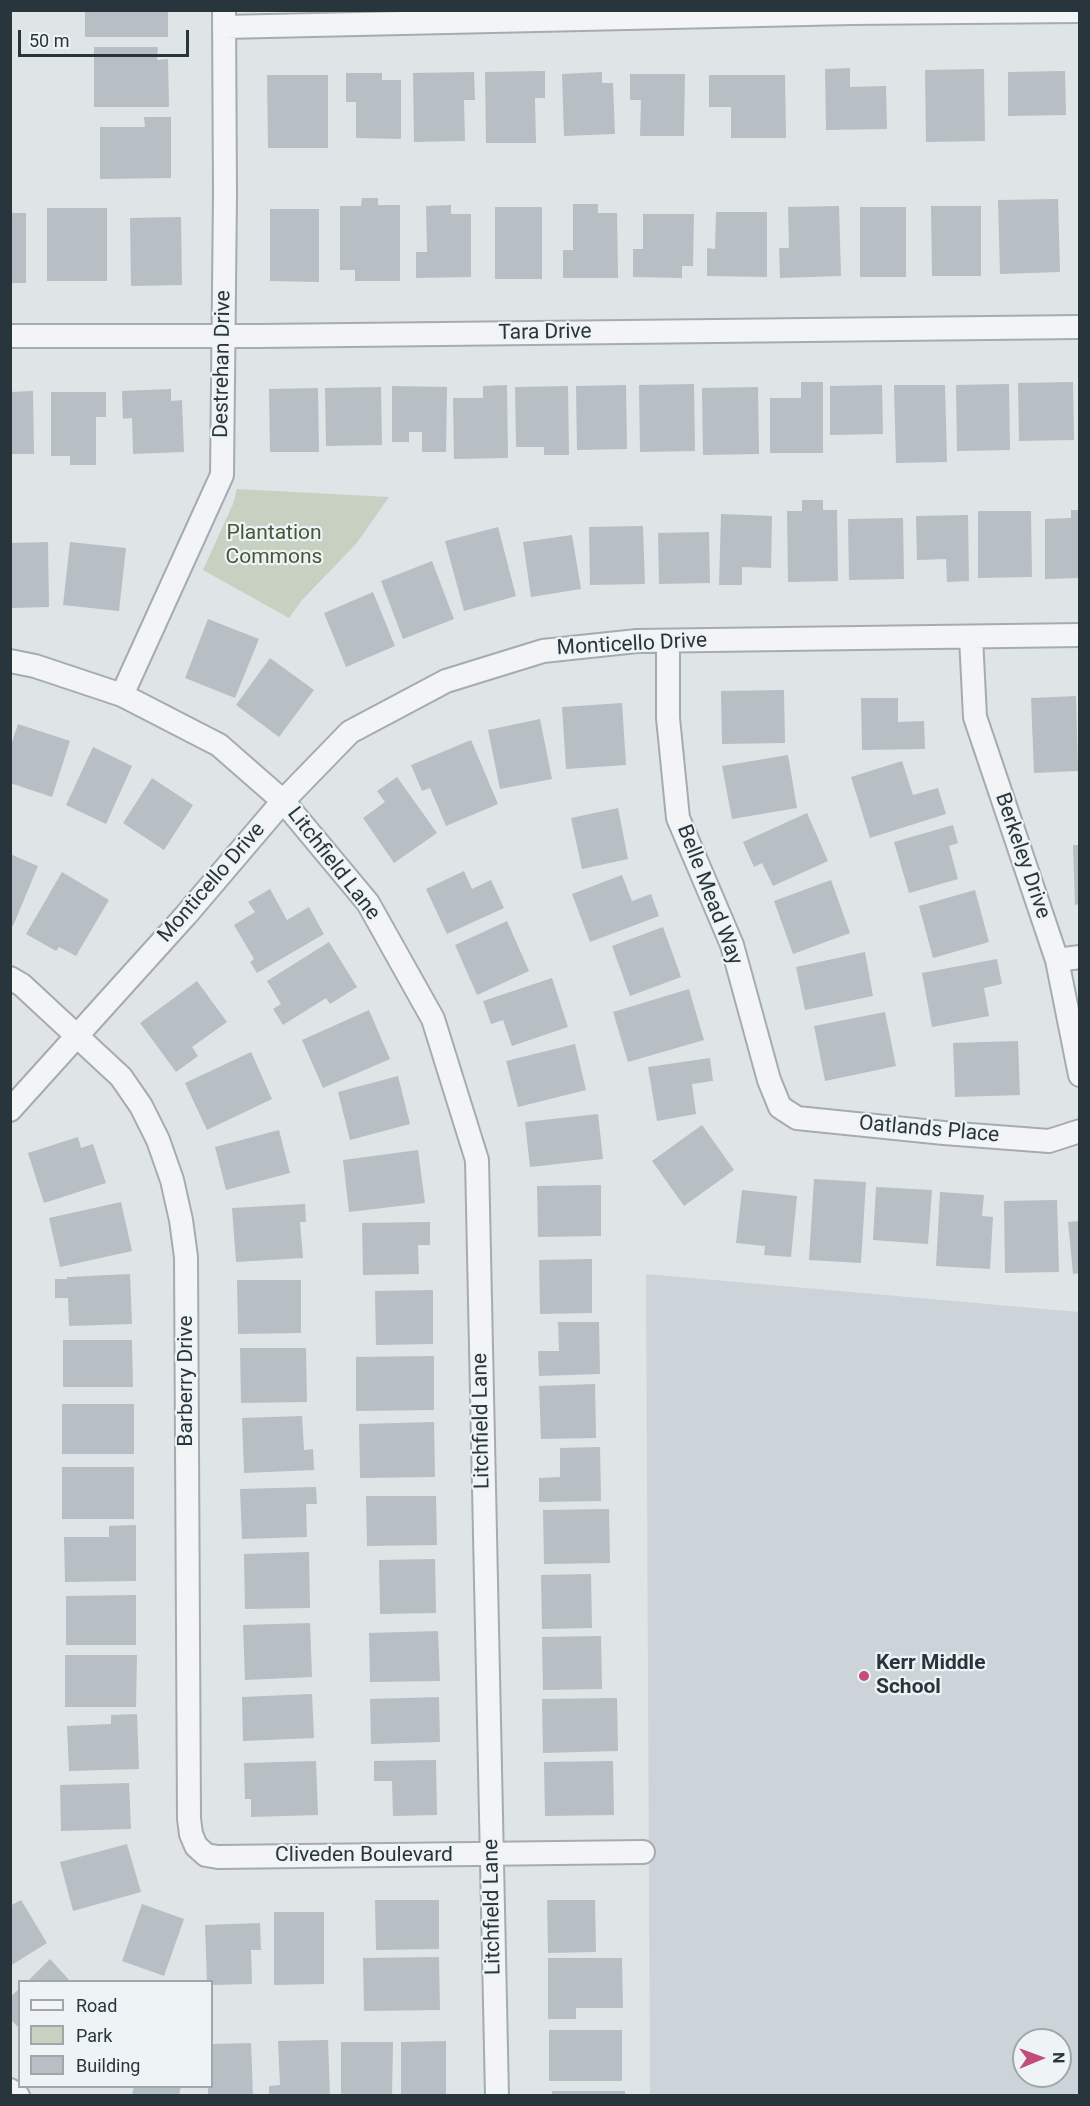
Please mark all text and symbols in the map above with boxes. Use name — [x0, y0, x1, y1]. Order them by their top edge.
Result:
scale bar — [21, 18, 192, 56]
text: 50 m — [29, 30, 69, 51]
street label: Destrehan Drive — [209, 290, 237, 438]
street label: Tara Drive — [498, 320, 592, 346]
park label: Plantation Commons — [226, 521, 322, 571]
street label: Monticello Drive — [556, 628, 708, 662]
street label: Berkeley Drive — [989, 790, 1055, 922]
street label: Litchfield Lane — [281, 803, 385, 925]
street label: Monticello Drive — [153, 818, 271, 948]
street label: Belle Mead Way — [671, 821, 747, 969]
street label: Oatlands Place — [858, 1111, 1000, 1149]
street label: Barberry Drive — [174, 1315, 200, 1447]
street label: Litchfield Lane — [468, 1353, 496, 1489]
place label: Kerr Middle School — [876, 1651, 986, 1701]
marker: Kerr Middle School — [857, 1669, 871, 1683]
street label: Litchfield Lane — [479, 1839, 507, 1975]
street label: Cliveden Boulevard — [275, 1843, 453, 1869]
legend — [18, 1980, 213, 2088]
text: Road — [76, 1995, 117, 2016]
text: Park — [76, 2025, 112, 2046]
north arrow — [1012, 2028, 1072, 2088]
text: N — [1049, 2052, 1068, 2064]
text: Building — [76, 2055, 140, 2076]

